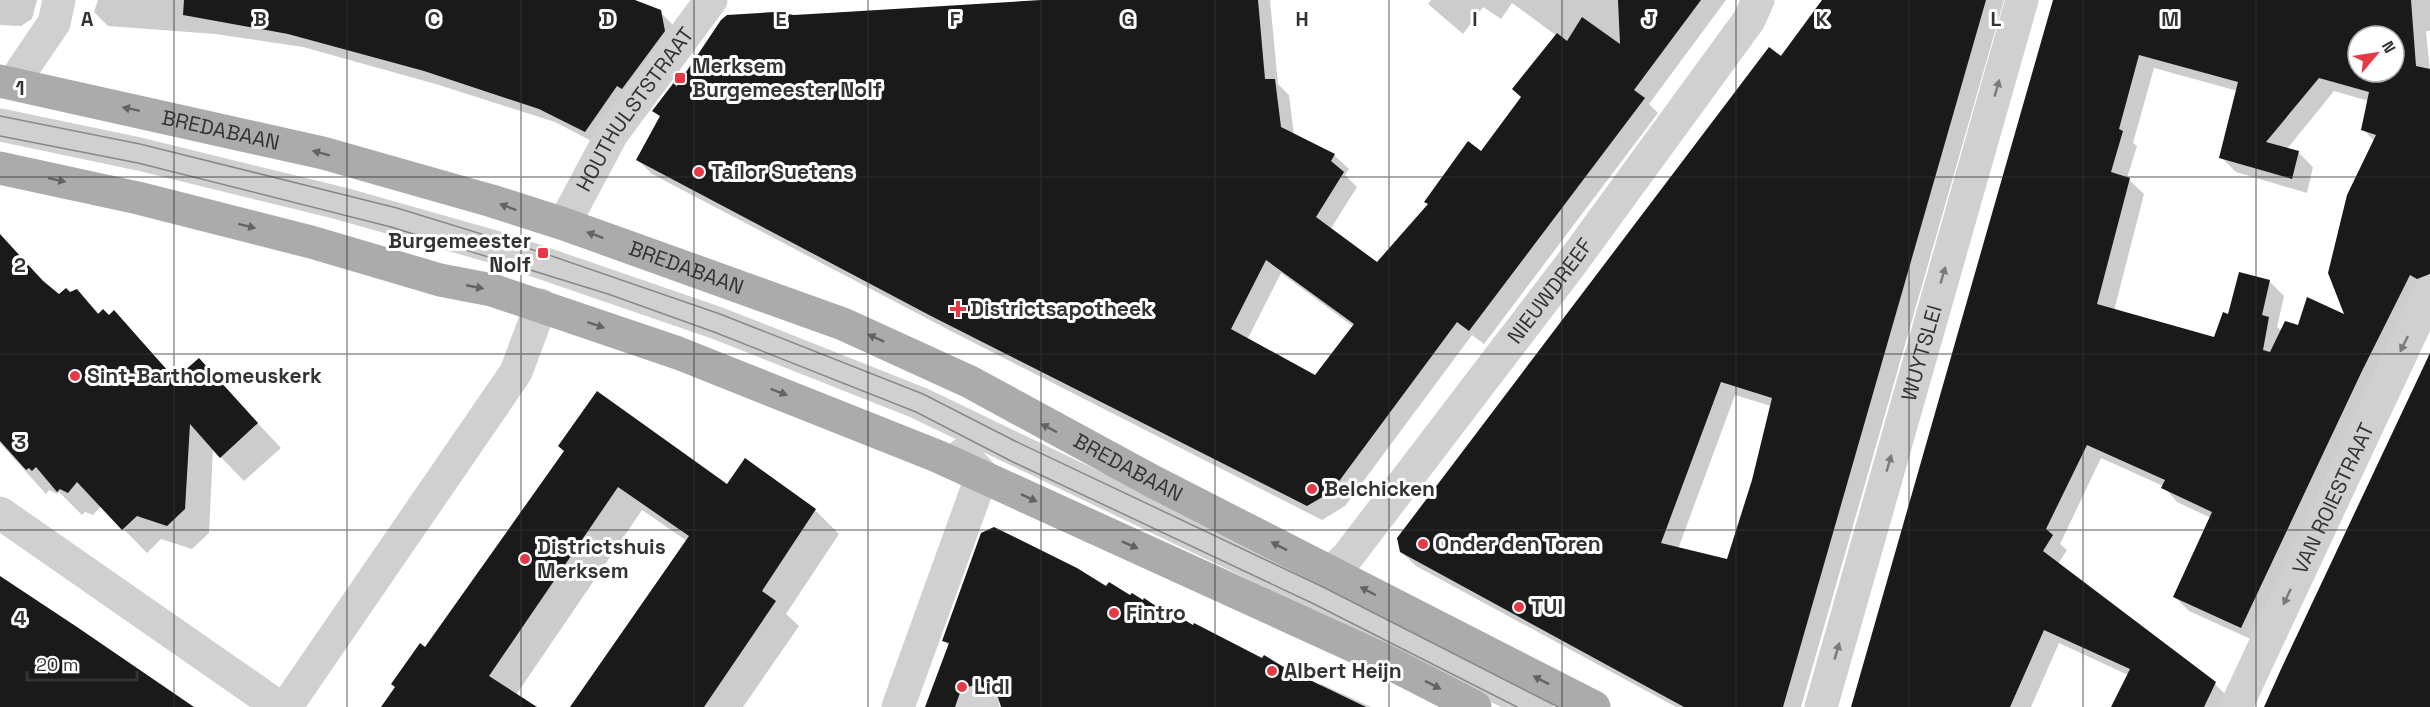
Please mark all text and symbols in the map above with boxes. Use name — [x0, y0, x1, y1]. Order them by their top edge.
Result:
text: A — [81, 6, 94, 32]
text: B — [253, 6, 267, 32]
text: C — [428, 6, 441, 32]
text: D — [601, 6, 615, 32]
text: E — [775, 6, 787, 32]
text: F — [950, 6, 961, 32]
text: G — [1121, 6, 1135, 32]
text: H — [1295, 6, 1309, 32]
text: I — [1472, 6, 1478, 32]
text: J — [1643, 6, 1655, 32]
text: K — [1816, 6, 1829, 32]
text: L — [1991, 6, 2002, 32]
text: M — [2161, 6, 2179, 32]
street label: HOUTHULSTSTRAAT — [570, 22, 699, 196]
north arrow — [2346, 24, 2406, 84]
text: N — [2377, 37, 2400, 57]
place label: Merksem Burgemeester Nolf — [692, 52, 882, 103]
marker: Merksem Burgemeester Nolf — [673, 71, 687, 85]
text: 1 — [15, 75, 25, 101]
one-way arrow — [1993, 79, 2002, 97]
street label: BREDABAAN — [159, 103, 282, 156]
one-way arrow — [121, 104, 140, 113]
one-way arrow — [312, 148, 330, 157]
place label: Tailor Suetens — [711, 158, 854, 185]
marker: Tailor Suetens — [692, 165, 706, 179]
one-way arrow — [48, 176, 67, 185]
one-way arrow — [499, 201, 517, 211]
one-way arrow — [237, 221, 256, 231]
place label: Burgemeester Nolf — [388, 227, 531, 278]
one-way arrow — [586, 229, 604, 239]
street label: NIEUWDREEF — [1501, 233, 1598, 349]
street label: BREDABAAN — [625, 234, 747, 300]
marker: Burgemeester Nolf — [536, 246, 550, 260]
text: 2 — [14, 252, 26, 278]
one-way arrow — [1938, 266, 1948, 284]
one-way arrow — [466, 283, 485, 292]
place label: Districtsapotheek — [970, 295, 1153, 322]
marker: Districtsapotheek — [951, 302, 965, 316]
street label: WUYTSLEI — [1895, 302, 1948, 404]
one-way arrow — [587, 320, 605, 330]
one-way arrow — [867, 333, 885, 343]
one-way arrow — [2399, 336, 2409, 353]
place label: Sint-Bartholomeuskerk — [87, 362, 322, 389]
marker: Sint-Bartholomeuskerk — [68, 369, 82, 383]
one-way arrow — [770, 388, 788, 397]
street label: VAN ROIESTRAAT — [2286, 418, 2380, 578]
one-way arrow — [1041, 423, 1058, 432]
street label: BREDABAAN — [1069, 427, 1187, 507]
text: 3 — [14, 429, 26, 455]
one-way arrow — [1885, 454, 1894, 472]
place label: Belchicken — [1324, 475, 1435, 502]
marker: Belchicken — [1305, 482, 1319, 496]
one-way arrow — [1020, 493, 1037, 503]
place label: Onder den Toren — [1435, 530, 1601, 557]
place label: Districtshuis Merksem — [537, 533, 666, 584]
marker: Onder den Toren — [1416, 537, 1430, 551]
one-way arrow — [1121, 540, 1138, 549]
one-way arrow — [1270, 541, 1287, 550]
marker: Districtshuis Merksem — [518, 552, 532, 566]
one-way arrow — [1359, 586, 1376, 596]
one-way arrow — [2283, 589, 2292, 606]
place label: TUI — [1531, 593, 1563, 620]
place label: Fintro — [1126, 599, 1186, 626]
marker: TUI — [1512, 600, 1526, 614]
text: 4 — [14, 605, 27, 631]
marker: Fintro — [1107, 606, 1121, 620]
one-way arrow — [1833, 642, 1842, 660]
scale bar — [27, 644, 136, 682]
text: 20 m — [36, 653, 79, 676]
place label: Albert Heijn — [1284, 657, 1402, 684]
marker: Albert Heijn — [1265, 664, 1279, 678]
place label: Lidl — [974, 673, 1010, 700]
one-way arrow — [1533, 676, 1550, 685]
marker: Lidl — [955, 680, 969, 694]
one-way arrow — [1424, 680, 1441, 690]

